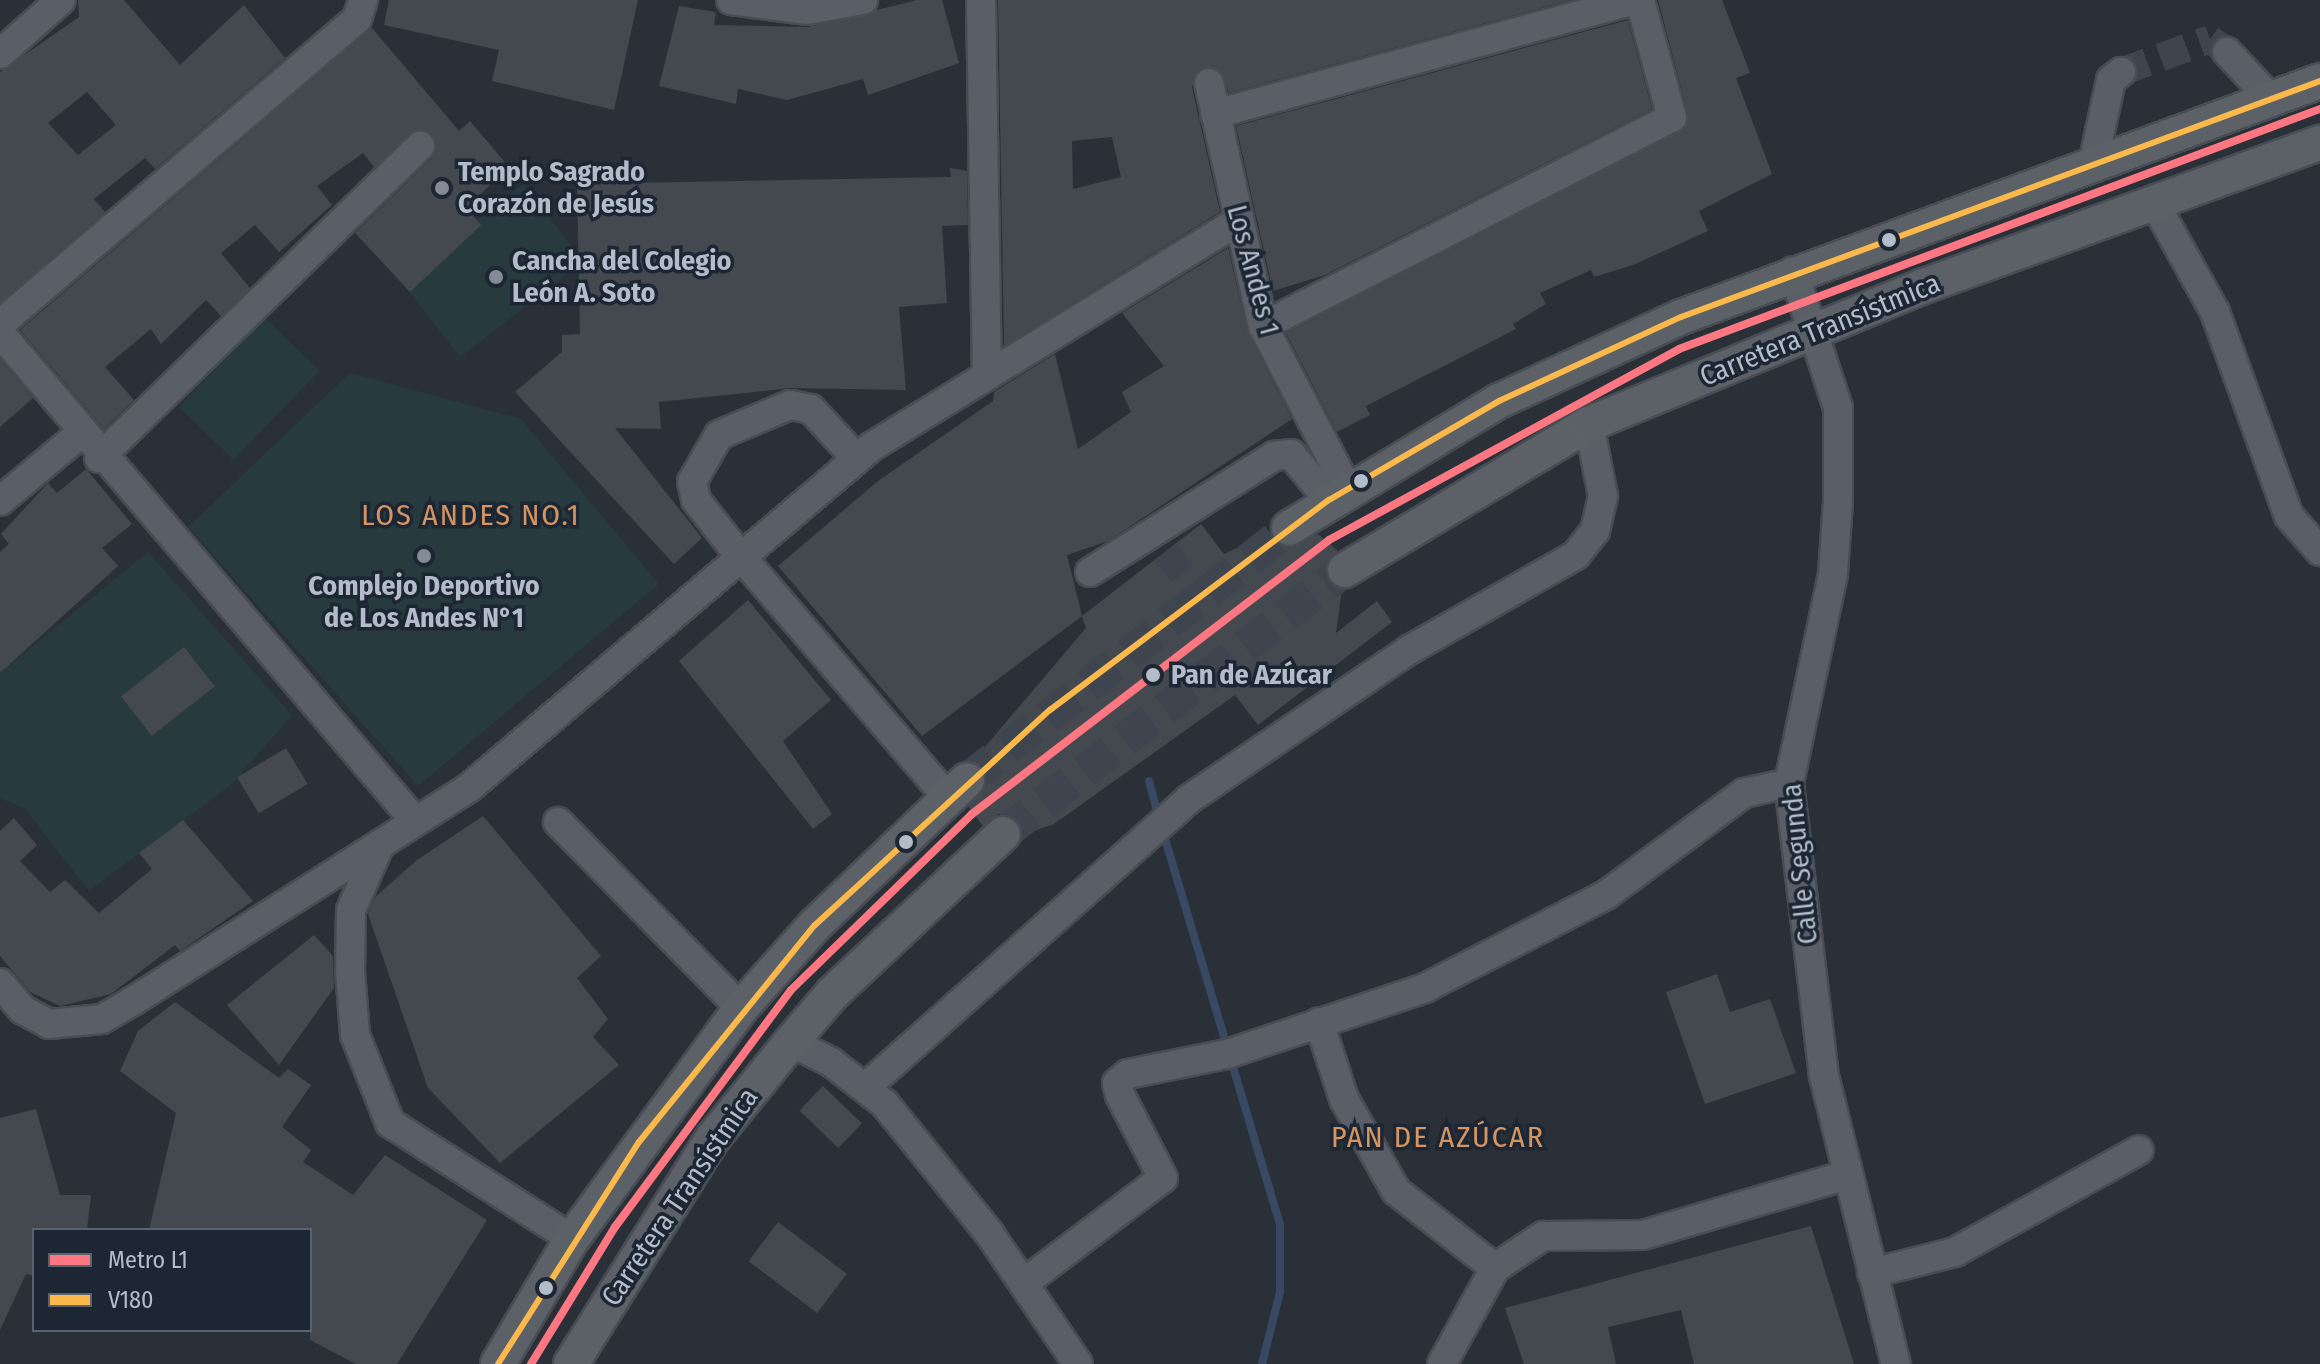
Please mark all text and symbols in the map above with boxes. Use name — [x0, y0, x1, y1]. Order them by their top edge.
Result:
place label: Templo Sagrado Corazón de Jesús — [458, 155, 654, 221]
marker: Templo Sagrado Corazón de Jesús — [433, 179, 451, 197]
street label: Los Andes 1 — [1220, 201, 1286, 339]
unlabelled marker — [1881, 232, 1897, 248]
place label: Cancha del Colegio León A. Soto — [512, 244, 731, 310]
street label: Carretera Transístmica — [1695, 267, 1945, 393]
marker: Cancha del Colegio León A. Soto — [487, 268, 505, 286]
unlabelled marker — [1353, 473, 1369, 489]
district label: LOS ANDES NO.1 — [361, 497, 581, 533]
marker: Complejo Deportivo de Los Andes N°1 — [415, 547, 433, 565]
place label: Complejo Deportivo de Los Andes N°1 — [308, 569, 540, 635]
place label: Pan de Azúcar — [1171, 658, 1332, 692]
marker: Pan de Azúcar — [1142, 664, 1164, 686]
street label: Calle Segunda — [1775, 782, 1825, 946]
unlabelled marker — [898, 834, 914, 850]
street label: Carretera Transístmica — [595, 1082, 765, 1312]
district label: PAN DE AZÚCAR — [1331, 1119, 1545, 1155]
legend — [32, 1228, 312, 1332]
text: Metro L1 — [108, 1246, 188, 1274]
unlabelled marker — [538, 1280, 554, 1296]
text: V180 — [108, 1286, 154, 1314]

